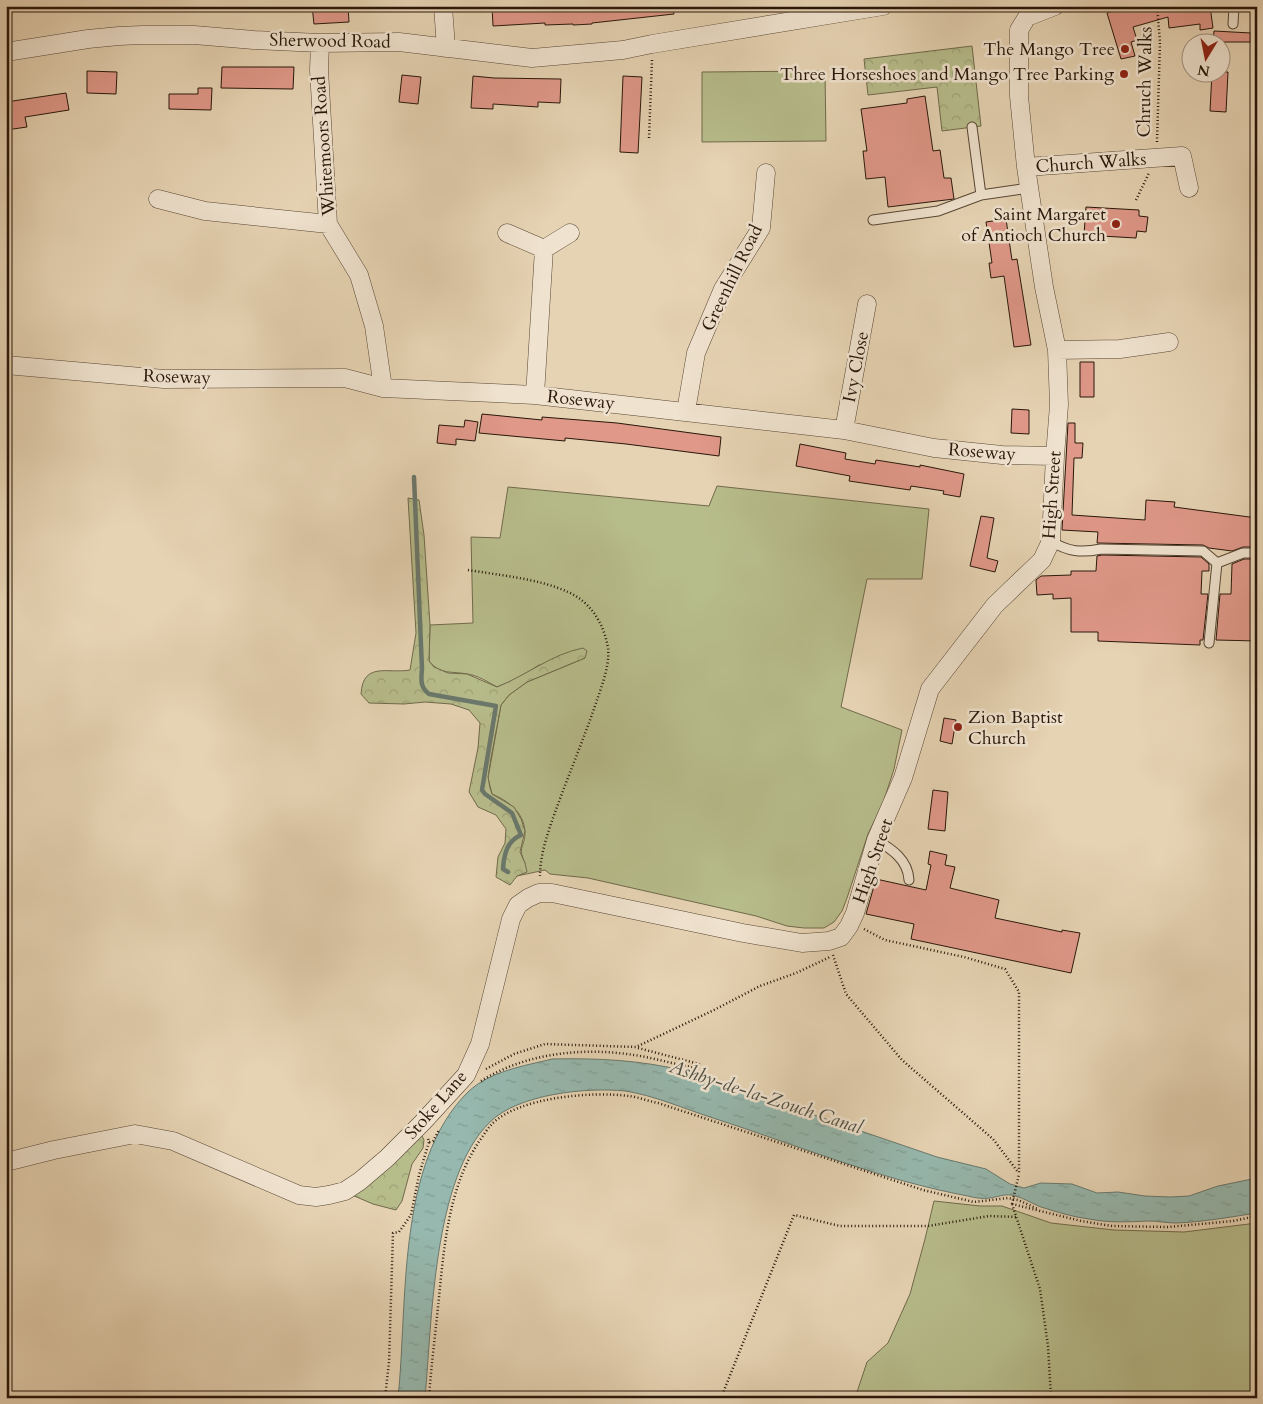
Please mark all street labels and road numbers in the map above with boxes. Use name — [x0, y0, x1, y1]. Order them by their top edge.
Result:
street label: Chruch Walks — [1132, 26, 1158, 138]
street label: Sherwood Road — [269, 27, 391, 55]
street label: Whitemoors Road — [307, 75, 341, 218]
street label: Church Walks — [1035, 147, 1147, 179]
street label: Greenhill Road — [695, 220, 769, 336]
street label: Ivy Close — [837, 329, 875, 405]
street label: Roseway — [143, 363, 212, 391]
street label: Roseway — [546, 384, 617, 416]
street label: Roseway — [947, 437, 1017, 467]
street label: High Street — [1036, 450, 1068, 540]
street label: High Street — [847, 815, 899, 907]
street label: Stoke Lane — [399, 1065, 473, 1145]

